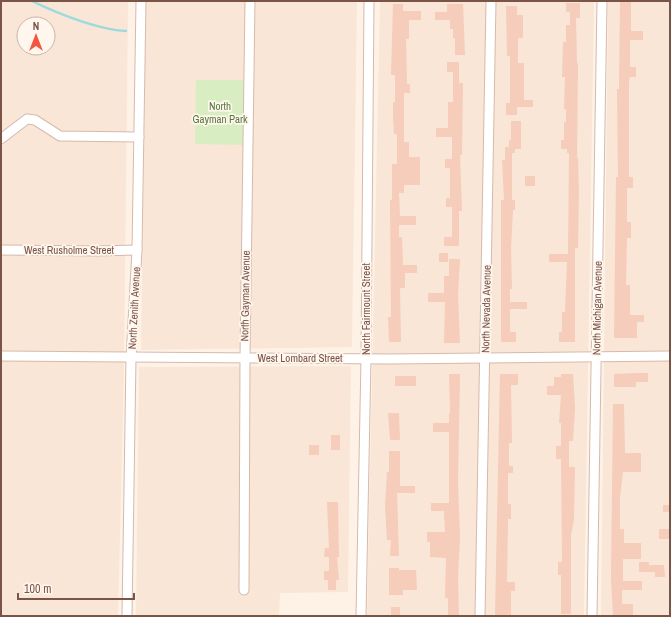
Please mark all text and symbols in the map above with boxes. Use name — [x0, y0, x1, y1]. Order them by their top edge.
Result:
north arrow — [16, 16, 56, 56]
text: N — [33, 19, 39, 33]
park label: North Gayman Park — [192, 99, 248, 126]
street label: West Rusholme Street — [24, 243, 115, 257]
street label: North Gayman Avenue — [237, 250, 253, 342]
street label: North Michigan Avenue — [589, 261, 605, 355]
street label: North Fairmount Street — [359, 263, 373, 355]
street label: North Nevada Avenue — [478, 265, 494, 353]
street label: North Zenith Avenue — [125, 266, 143, 350]
street label: West Lombard Street — [257, 351, 343, 365]
scale bar — [18, 575, 134, 601]
text: 100 m — [24, 581, 51, 597]

